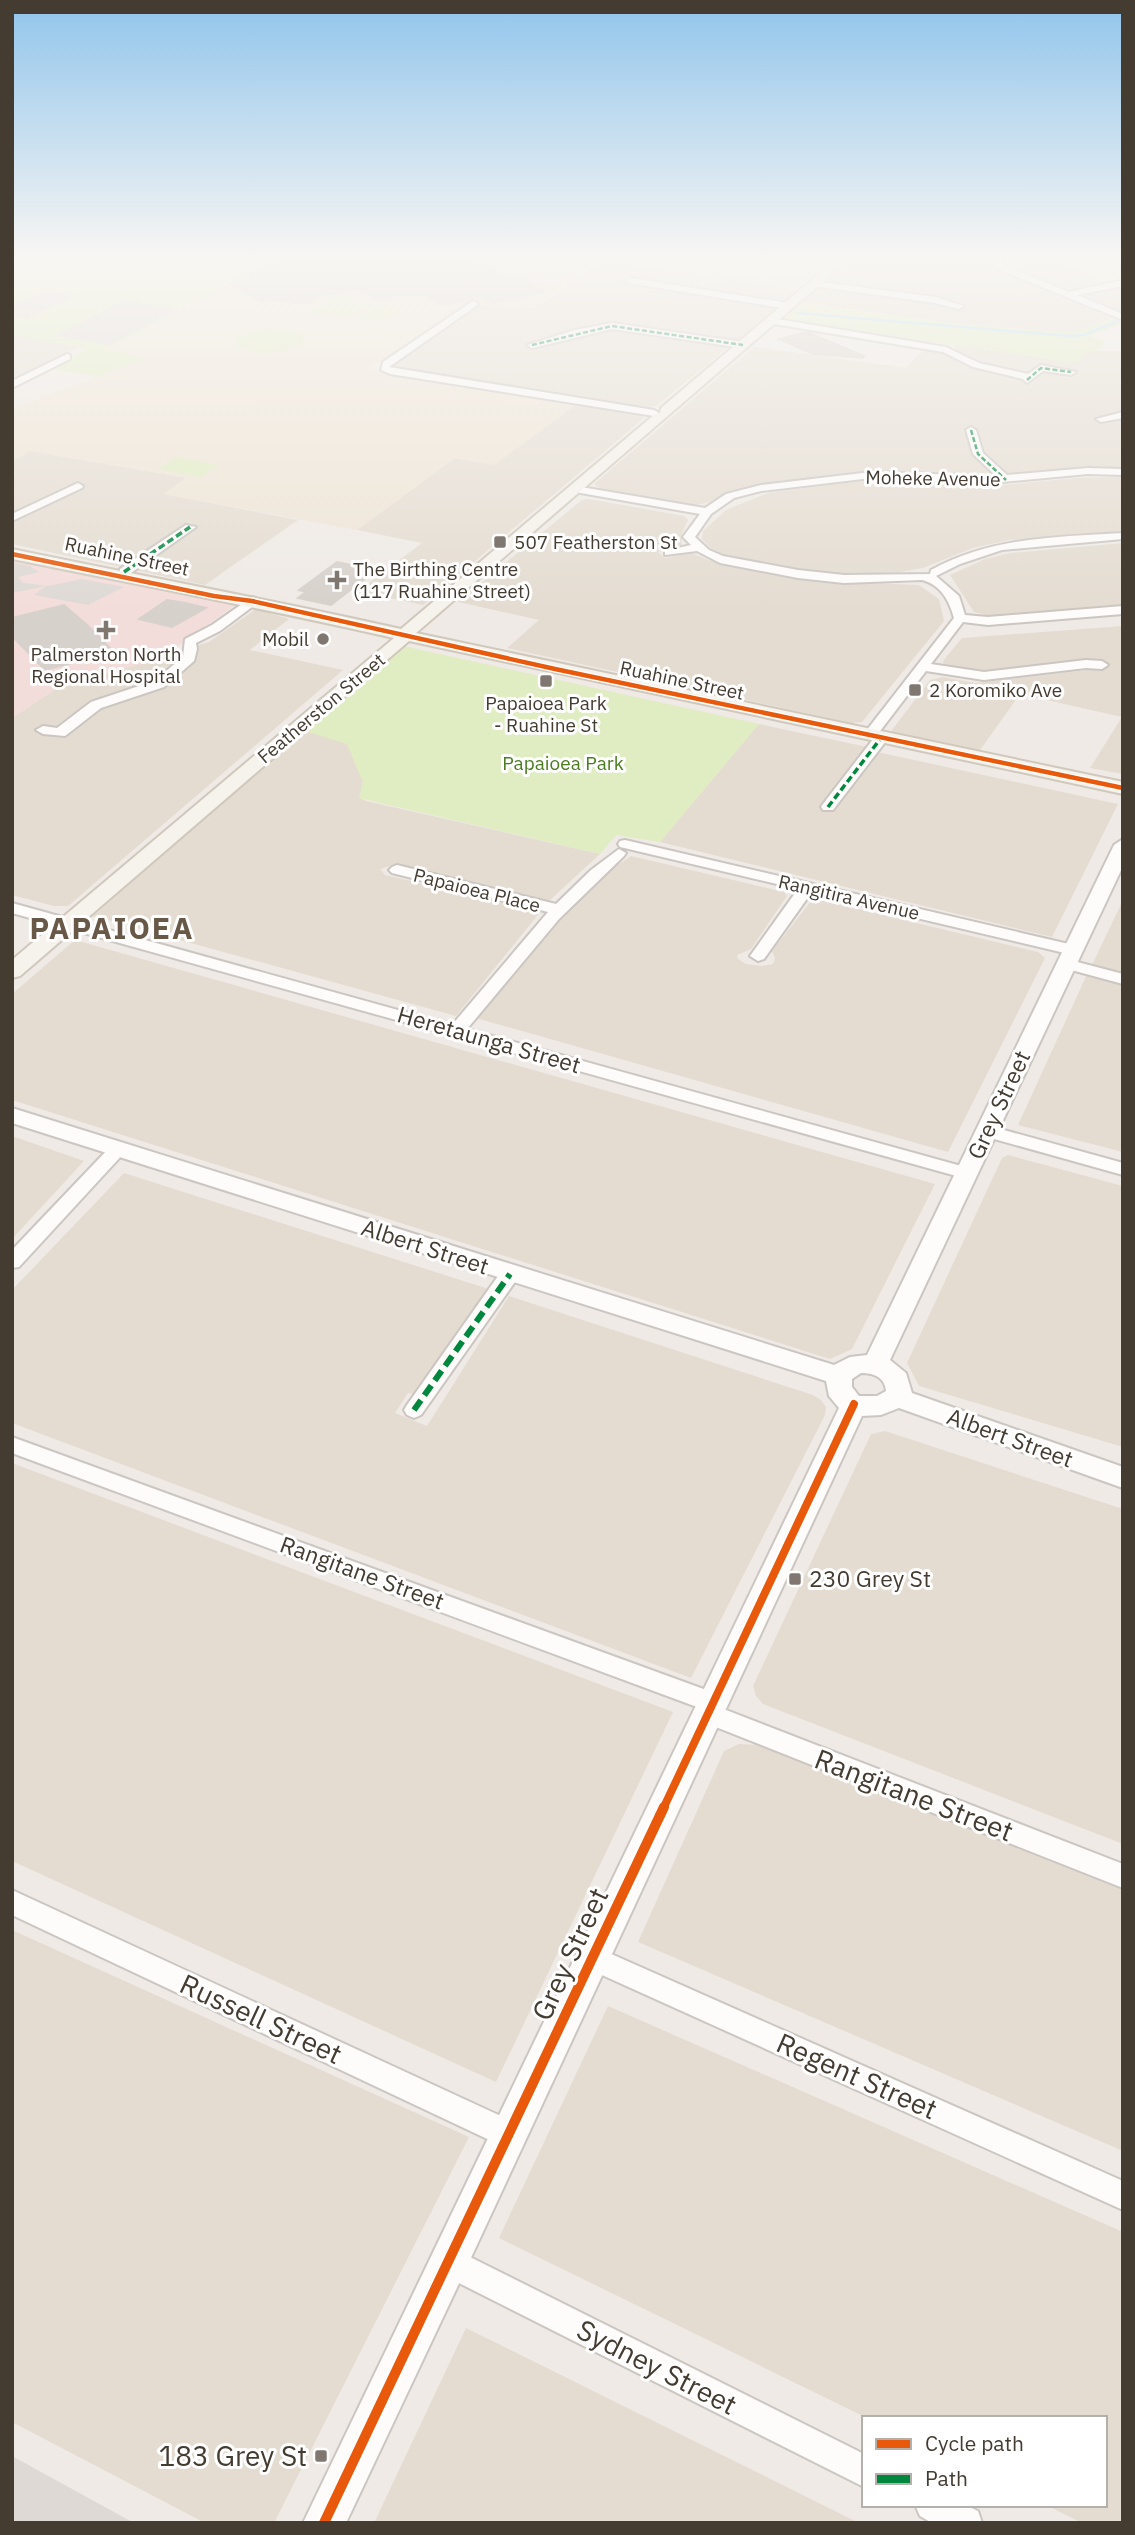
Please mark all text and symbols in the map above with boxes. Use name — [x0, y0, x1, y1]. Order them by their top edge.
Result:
street label: Moheke Avenue — [865, 465, 1001, 491]
place label: 507 Featherston St — [514, 530, 678, 554]
street label: Ruahine Street — [63, 531, 191, 581]
marker: 507 Featherston St — [492, 534, 508, 550]
place label: The Birthing Centre (117 Ruahine Street) — [353, 557, 531, 603]
marker: The Birthing Centre (117 Ruahine Street) — [327, 570, 347, 590]
marker: Palmerston North Regional Hospital — [96, 620, 116, 640]
place label: Mobil — [262, 627, 309, 651]
marker: Mobil — [315, 631, 331, 647]
place label: Palmerston North Regional Hospital — [31, 642, 181, 688]
street label: Featherston Street — [252, 648, 390, 768]
street label: Ruahine Street — [618, 655, 746, 705]
marker: Papaioea Park - Ruahine St — [538, 673, 554, 689]
place label: 2 Koromiko Ave — [929, 678, 1062, 702]
marker: 2 Koromiko Ave — [907, 682, 923, 698]
place label: Papaioea Park - Ruahine St — [485, 691, 607, 737]
park label: Papaioea Park — [502, 751, 624, 775]
street label: Papaioea Place — [411, 863, 543, 917]
street label: Rangitira Avenue — [776, 869, 922, 925]
district label: PAPAIOEA — [29, 908, 195, 947]
street label: Heretaunga Street — [394, 999, 584, 1080]
street label: Grey Street — [960, 1045, 1036, 1164]
street label: Albert Street — [358, 1211, 493, 1281]
street label: Albert Street — [943, 1400, 1078, 1474]
street label: Rangitane Street — [276, 1529, 448, 1616]
place label: 230 Grey St — [809, 1563, 931, 1593]
marker: 230 Grey St — [787, 1571, 803, 1587]
street label: Rangitane Street — [810, 1740, 1019, 1849]
street label: Grey Street — [523, 1882, 616, 2026]
street label: Russell Street — [174, 1965, 348, 2072]
street label: Regent Street — [771, 2024, 943, 2127]
street label: Sydney Street — [571, 2310, 744, 2423]
legend — [862, 2416, 1107, 2507]
text: Cycle path — [925, 2429, 1024, 2457]
place label: 183 Grey St — [158, 2437, 307, 2474]
marker: 183 Grey St — [313, 2448, 329, 2464]
text: Path — [925, 2464, 968, 2492]

